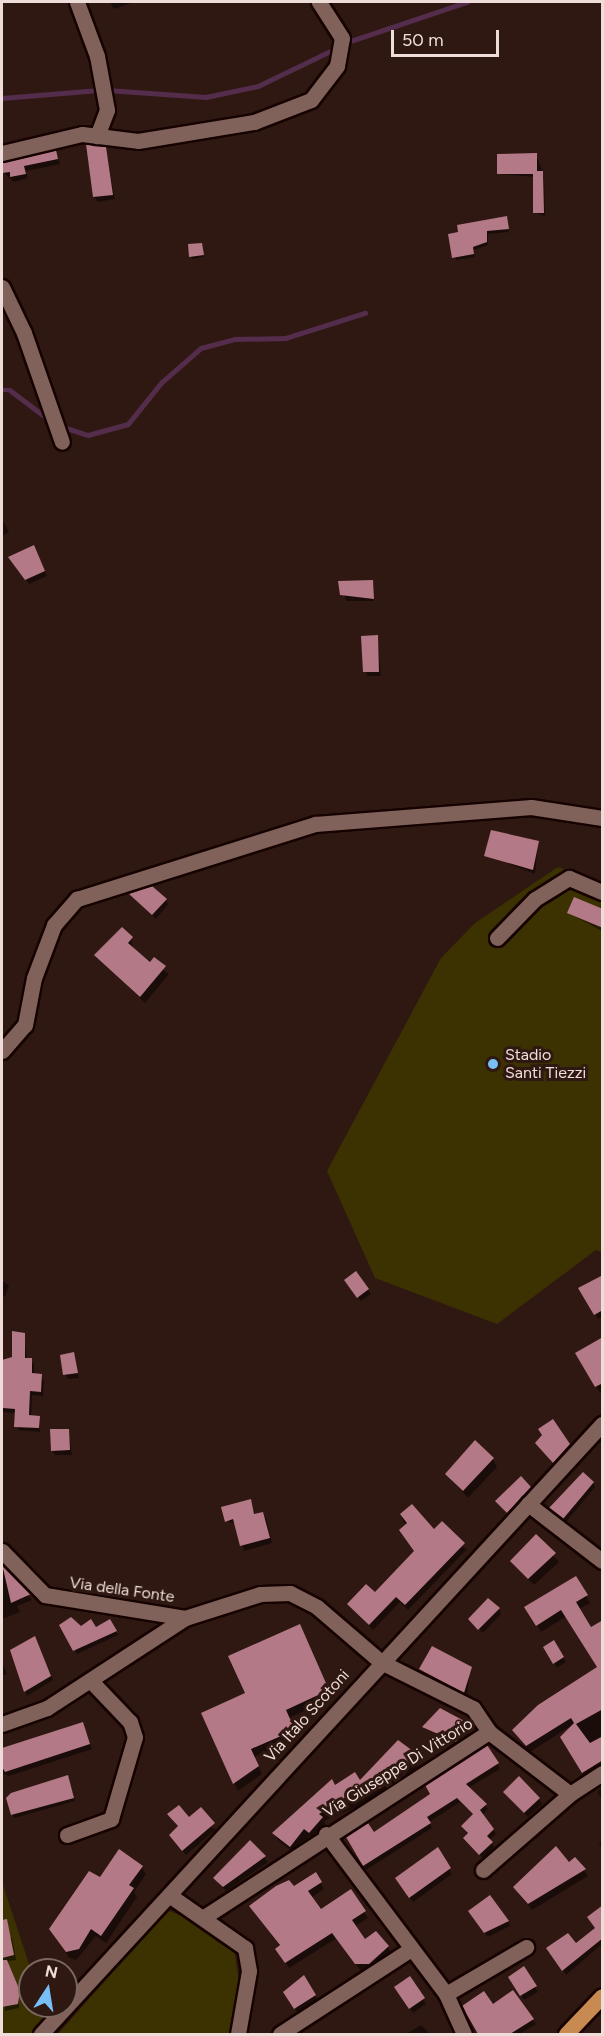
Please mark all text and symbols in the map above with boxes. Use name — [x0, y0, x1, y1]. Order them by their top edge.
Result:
scale bar — [394, 18, 502, 56]
text: 50 m — [402, 29, 444, 51]
place label: Stadio Santi Tiezzi — [505, 1045, 586, 1083]
marker: Stadio Santi Tiezzi — [486, 1057, 500, 1071]
street label: Via della Fonte — [68, 1573, 176, 1607]
street label: Via Italo Scotoni — [260, 1666, 354, 1766]
street label: Via Giuseppe Di Vittorio — [320, 1714, 476, 1822]
north arrow — [18, 1958, 78, 2018]
text: N — [43, 1961, 59, 1982]

